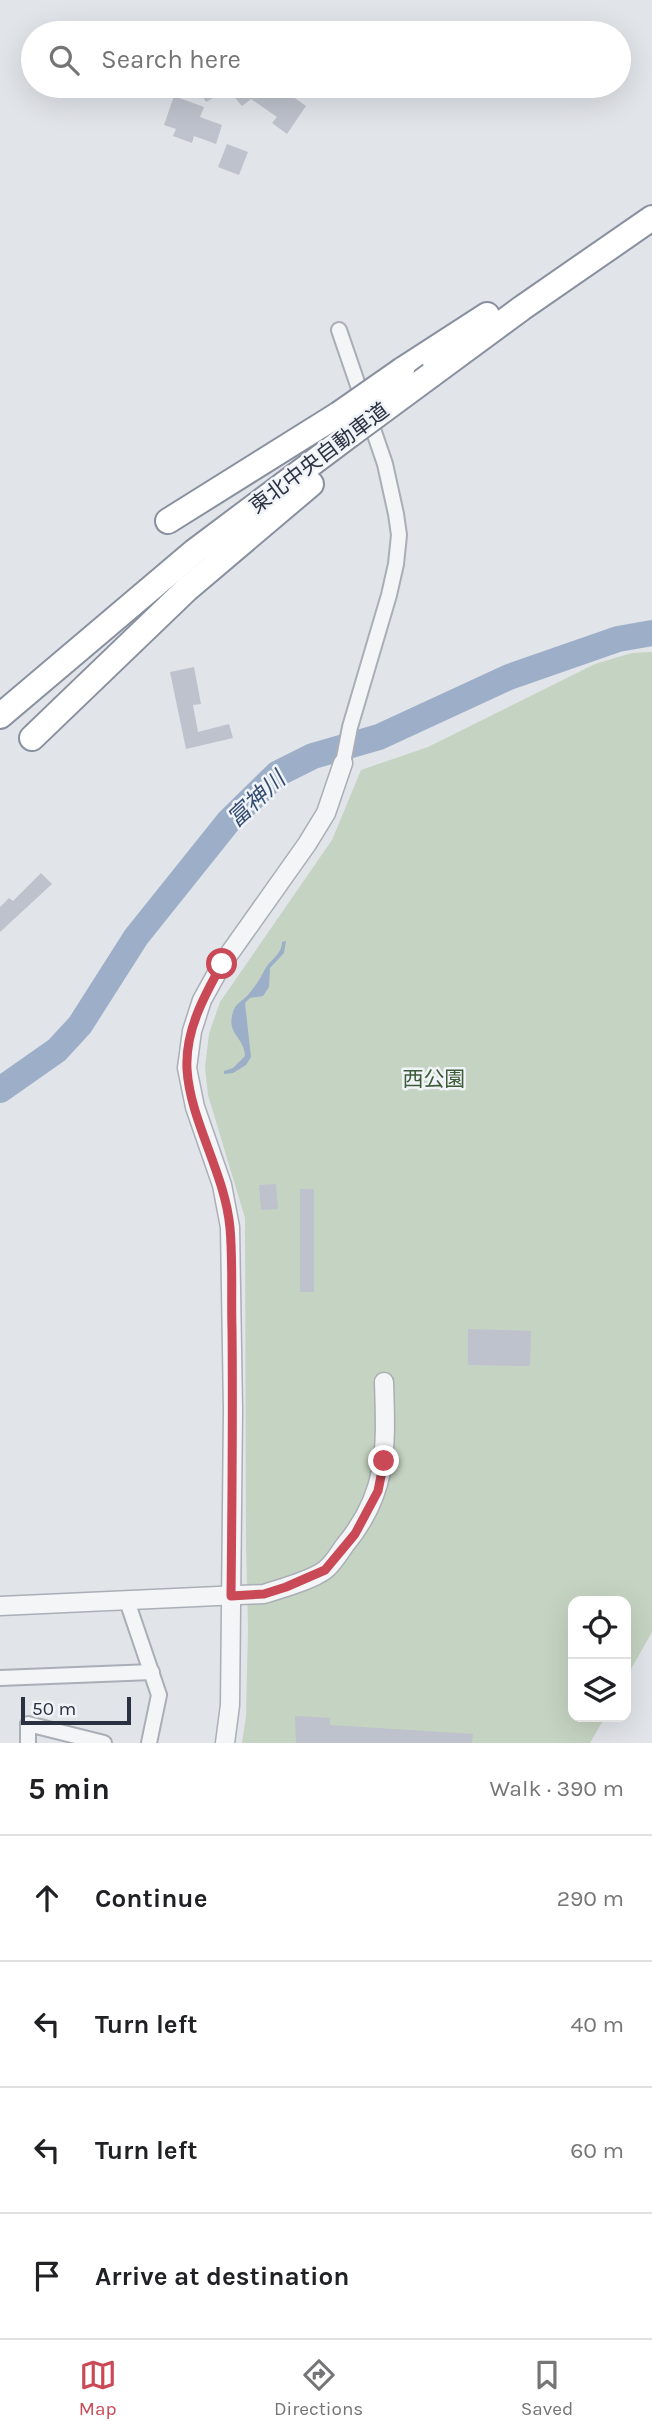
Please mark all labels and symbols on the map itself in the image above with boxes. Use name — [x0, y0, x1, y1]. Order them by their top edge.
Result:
street label: 東北中央自動車道 — [245, 398, 393, 518]
water label: 富神川 — [222, 764, 293, 833]
route start — [206, 948, 237, 979]
park label: 西公園 — [403, 1067, 466, 1091]
route end — [368, 1445, 399, 1476]
scale bar — [21, 1694, 131, 1726]

